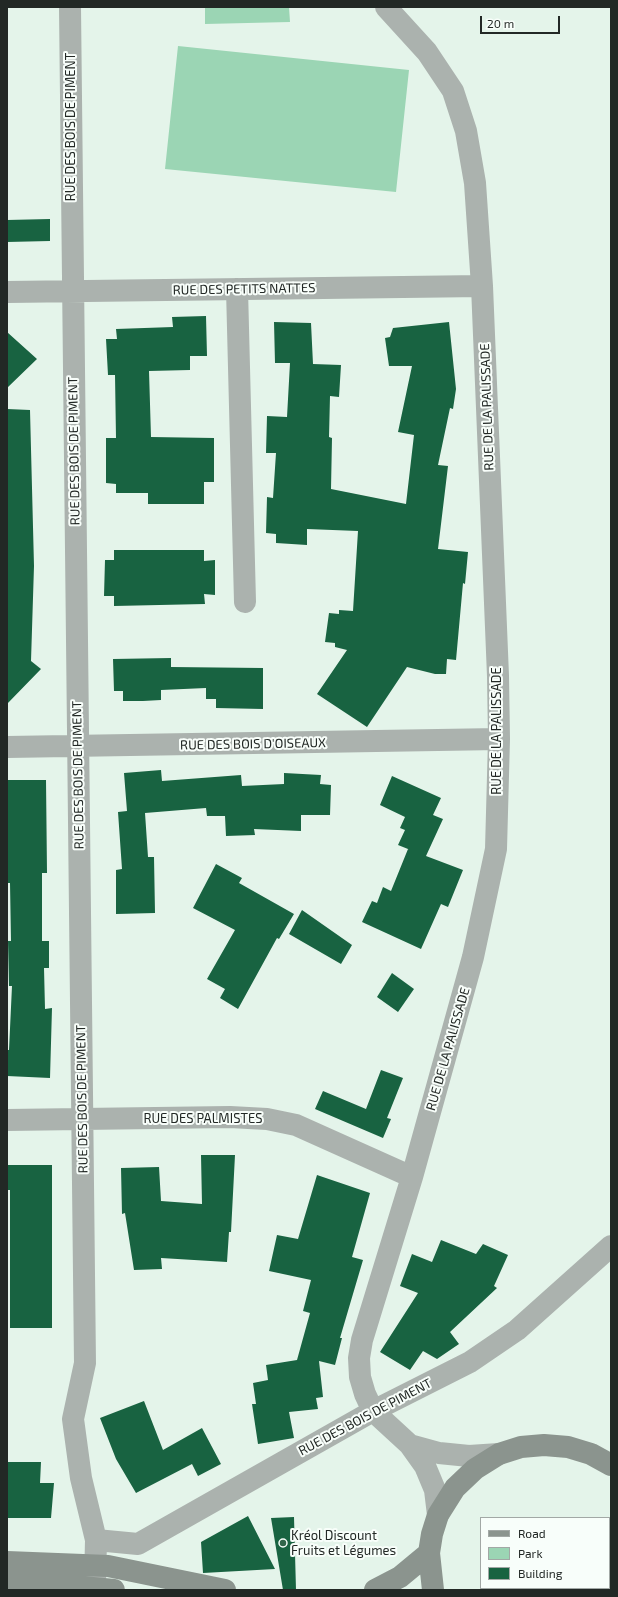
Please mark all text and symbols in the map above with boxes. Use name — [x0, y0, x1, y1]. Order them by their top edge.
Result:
scale bar — [482, 8, 562, 34]
text: 20 m — [487, 16, 514, 30]
street label: RUE DES BOIS DE PIMENT — [63, 53, 79, 201]
street label: RUE DES PETITS NATTES — [172, 280, 316, 298]
street label: RUE DE LA PALISSADE — [477, 343, 497, 471]
street label: RUE DES BOIS DE PIMENT — [65, 377, 83, 525]
street label: RUE DE LA PALISSADE — [489, 667, 505, 795]
street label: RUE DES BOIS DE PIMENT — [69, 701, 87, 849]
street label: RUE DES BOIS D'OISEAUX — [180, 735, 326, 753]
street label: RUE DE LA PALISSADE — [423, 986, 473, 1112]
street label: RUE DES BOIS DE PIMENT — [73, 1025, 91, 1173]
street label: RUE DES PALMISTES — [143, 1111, 263, 1127]
street label: RUE DES BOIS DE PIMENT — [296, 1375, 434, 1459]
legend — [480, 1517, 610, 1589]
text: Road — [518, 1526, 546, 1540]
place label: Kréol Discount Fruits et Légumes — [291, 1528, 396, 1559]
marker: Kréol Discount Fruits et Légumes — [278, 1538, 288, 1548]
text: Park — [518, 1546, 543, 1560]
text: Building — [518, 1566, 562, 1580]

